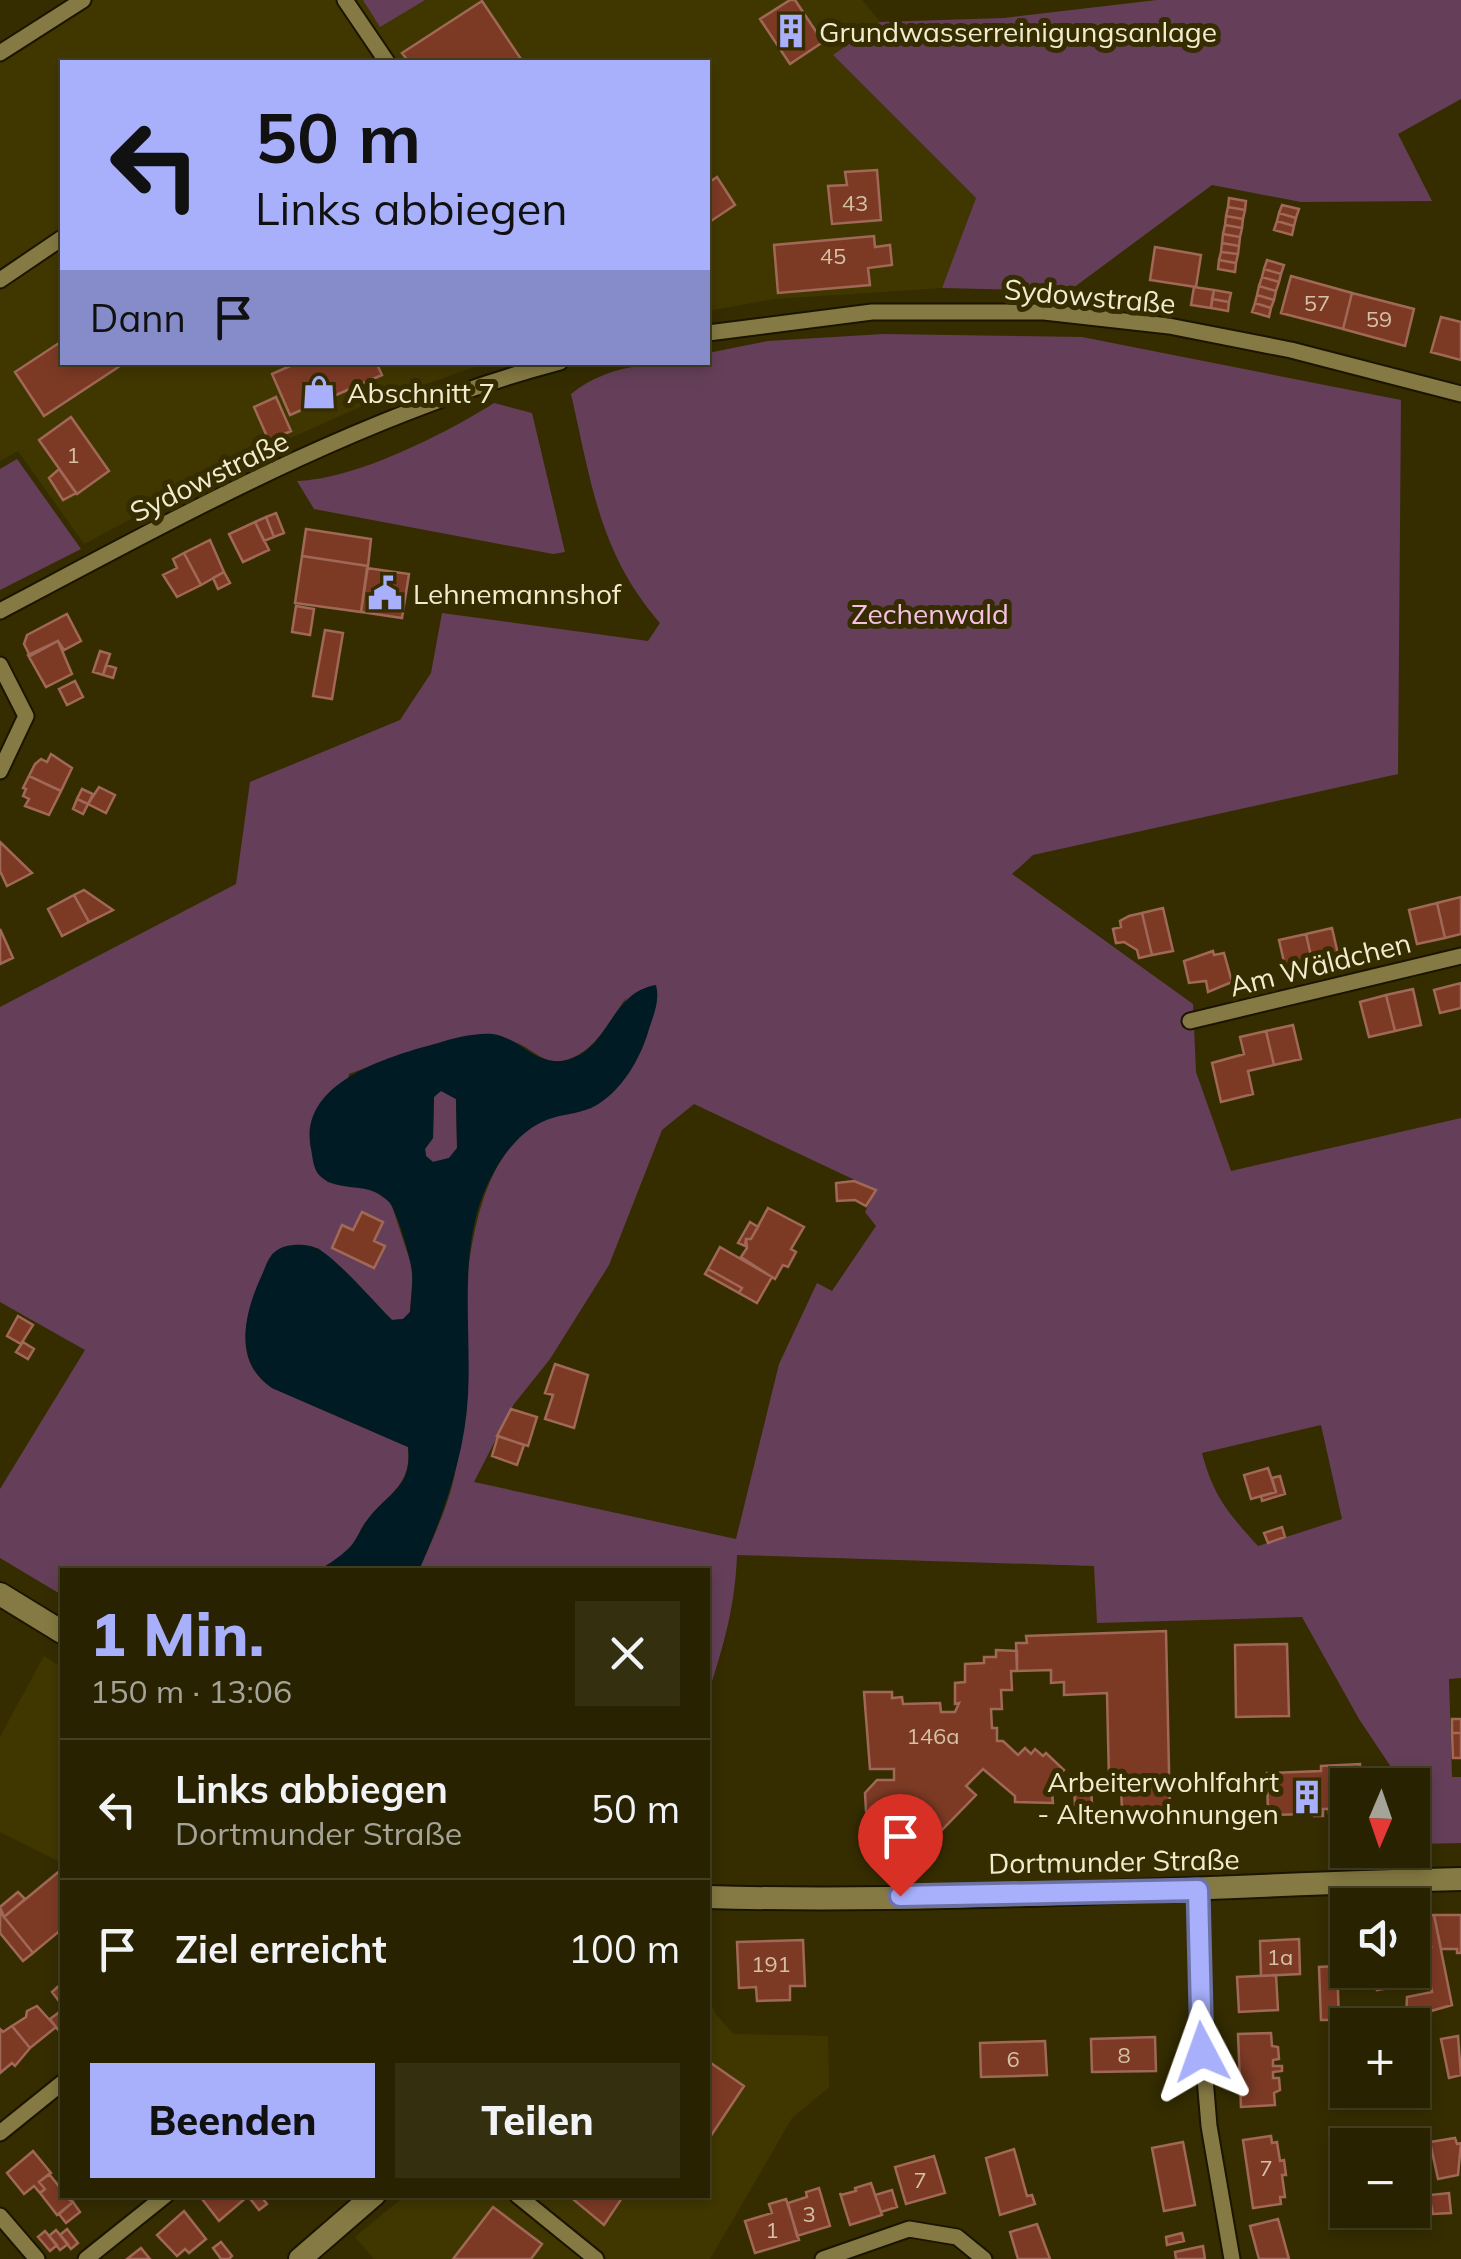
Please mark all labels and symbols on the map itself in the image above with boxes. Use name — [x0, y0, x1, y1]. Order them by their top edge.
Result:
building icon: Grundwasserreinigungsanlage — [772, 12, 810, 50]
place label: Grundwasserreinigungsanlage — [819, 14, 1217, 49]
house number: 43 — [842, 189, 868, 217]
house number: 45 — [820, 242, 846, 270]
street label: Sydowstraße — [1003, 271, 1177, 321]
house number: 57 — [1304, 289, 1330, 317]
house number: 59 — [1366, 305, 1392, 333]
shop icon: Abschnitt 7 — [300, 373, 338, 411]
place label: Abschnitt 7 — [347, 375, 495, 410]
street label: Sydowstraße — [124, 423, 294, 529]
house number: 1 — [66, 441, 80, 469]
public building icon: Lehnemannshof — [366, 574, 404, 612]
place label: Lehnemannshof — [413, 576, 622, 611]
park label: Zechenwald — [851, 596, 1009, 631]
street label: Am Wäldchen — [1226, 925, 1414, 1003]
house number: 146a — [907, 1722, 959, 1750]
place label: Arbeiterwohlfahrt - Altenwohnungen — [1037, 1764, 1279, 1831]
north arrow — [1330, 1768, 1430, 1868]
building icon: Arbeiterwohlfahrt - Altenwohnungen — [1288, 1778, 1326, 1816]
pin — [858, 1794, 943, 1897]
street label: Dortmunder Straße — [988, 1841, 1240, 1881]
house number: 1a — [1267, 1943, 1293, 1971]
house number: 191 — [751, 1950, 791, 1978]
position arrow — [1150, 2000, 1254, 2104]
house number: 8 — [1117, 2041, 1131, 2069]
house number: 6 — [1006, 2045, 1020, 2073]
house number: 7 — [1259, 2154, 1273, 2182]
house number: 7 — [913, 2166, 927, 2194]
house number: 3 — [802, 2200, 816, 2228]
house number: 1 — [765, 2216, 779, 2244]

